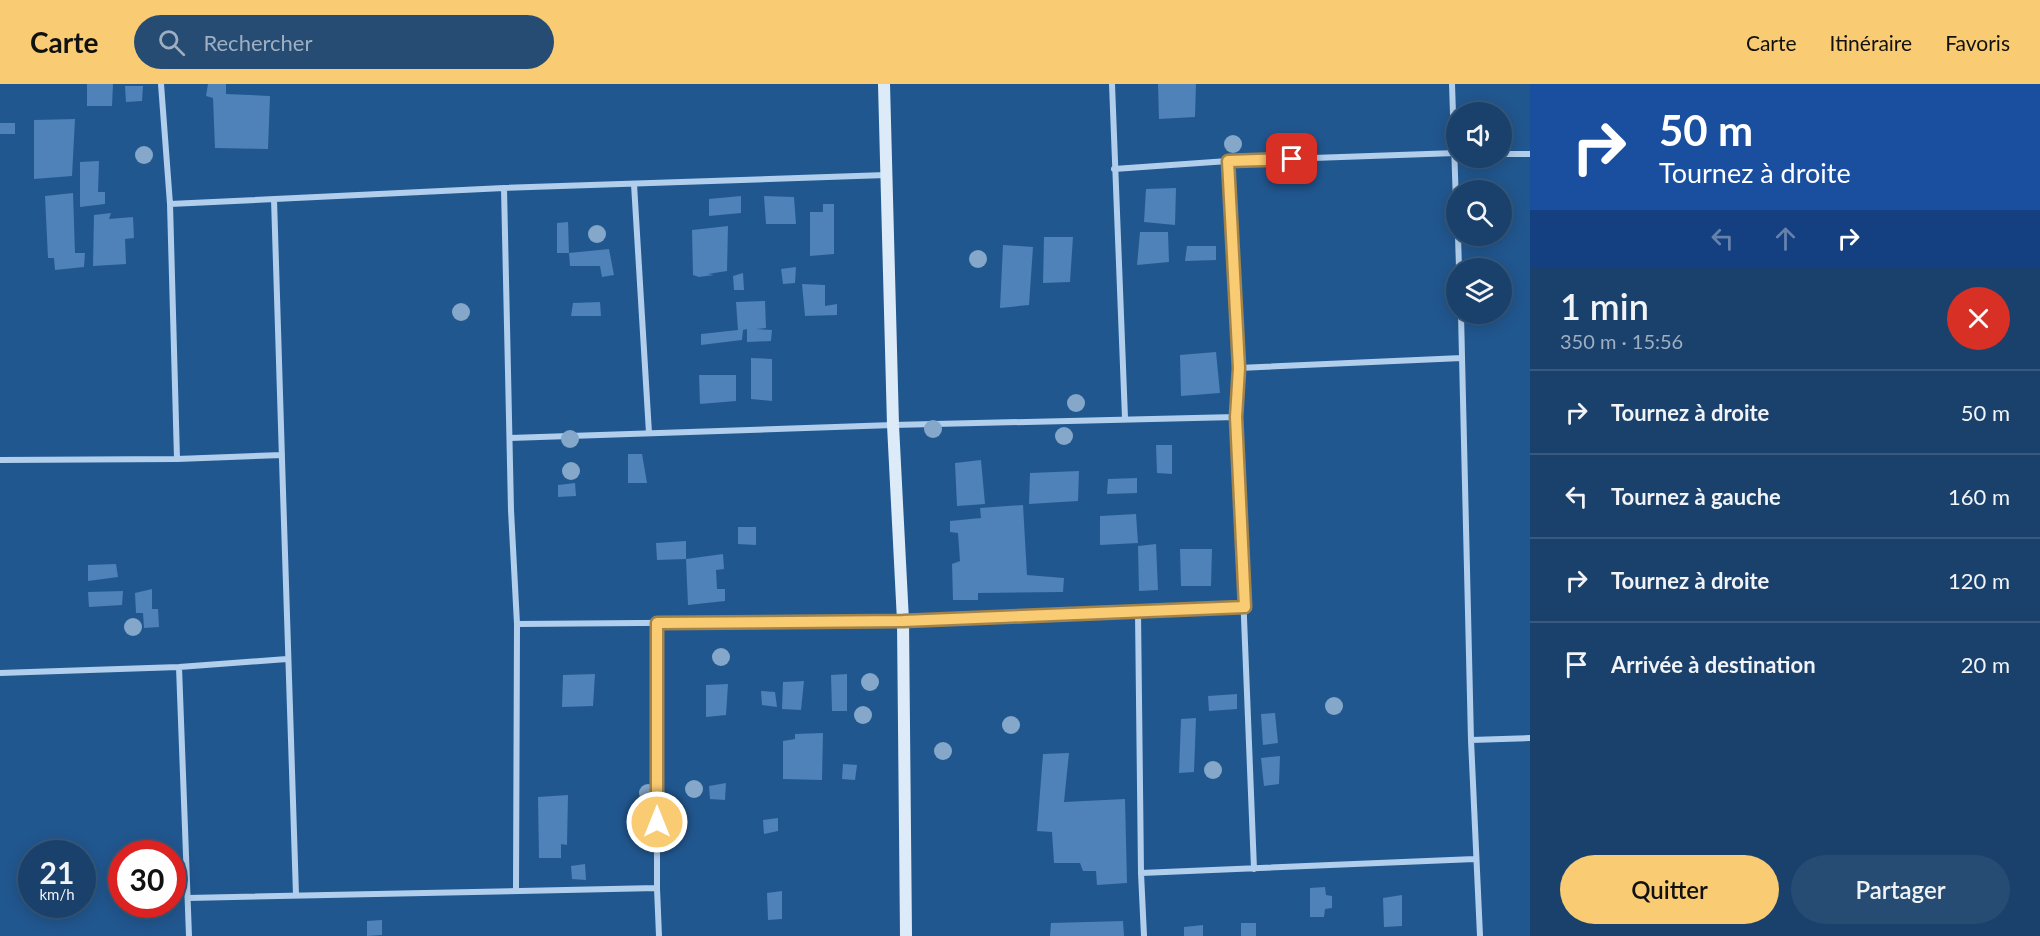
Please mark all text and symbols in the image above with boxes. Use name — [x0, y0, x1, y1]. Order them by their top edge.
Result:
search box — [134, 15, 554, 69]
text: Carte — [30, 25, 98, 59]
icon: search — [155, 26, 188, 59]
text: Rechercher — [203, 29, 312, 56]
text: Carte — [1746, 30, 1797, 55]
text: Itinéraire — [1830, 30, 1912, 55]
text: Favoris — [1945, 30, 2010, 55]
map controls — [1446, 102, 1512, 324]
button: sound — [1446, 102, 1512, 168]
text: 50 m — [1659, 105, 1753, 155]
icon: right — [1560, 108, 1638, 186]
pin — [1266, 133, 1317, 184]
icon: arrive — [1275, 142, 1308, 175]
text: Tournez à droite — [1659, 156, 1851, 189]
button: search — [1446, 180, 1512, 246]
icon: left — [1706, 222, 1739, 255]
icon: ahead — [1769, 222, 1802, 255]
icon: right — [1832, 222, 1865, 255]
button: layers — [1446, 258, 1512, 324]
text: 1 min — [1560, 284, 1649, 328]
button: close — [1947, 287, 2010, 350]
text: 350 m · 15:56 — [1560, 329, 1683, 353]
icon: right — [1560, 396, 1593, 429]
text: Tournez à droite — [1611, 399, 1769, 426]
text: 50 m — [1961, 399, 2010, 426]
icon: left — [1560, 480, 1593, 513]
text: Tournez à gauche — [1611, 483, 1781, 510]
text: 160 m — [1948, 483, 2010, 510]
icon: right — [1560, 564, 1593, 597]
text: Tournez à droite — [1611, 567, 1769, 594]
text: 120 m — [1948, 567, 2010, 594]
icon: arrive — [1560, 648, 1593, 681]
text: Arrivée à destination — [1611, 651, 1816, 678]
text: 20 m — [1961, 651, 2010, 678]
position arrow — [625, 790, 689, 854]
speed limit sign: 30 — [108, 840, 186, 918]
text: 21 — [40, 854, 74, 890]
button: Quitter — [1560, 855, 1779, 924]
button: Partager — [1791, 855, 2010, 924]
text: km/h — [39, 885, 75, 903]

